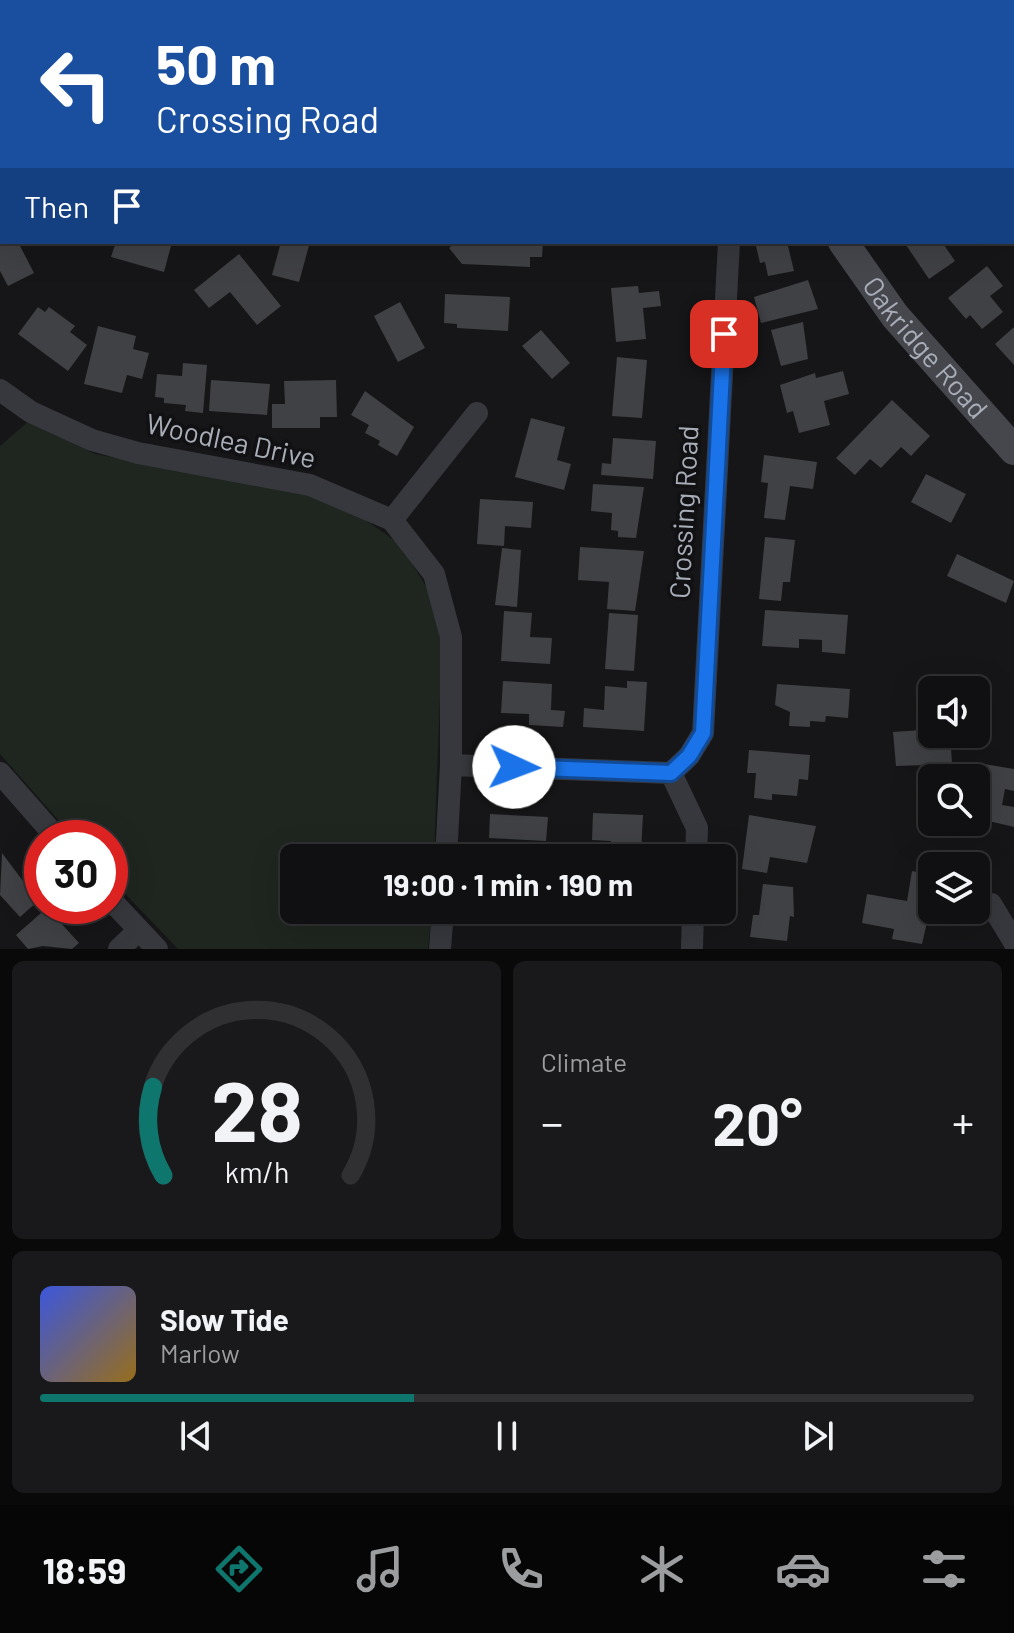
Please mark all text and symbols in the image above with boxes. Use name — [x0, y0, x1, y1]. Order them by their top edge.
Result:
text: 50 m — [156, 29, 276, 96]
icon: left — [24, 32, 128, 136]
text: Crossing Road — [156, 97, 379, 140]
icon: arrive — [105, 184, 149, 228]
text: Then — [24, 188, 89, 224]
street label: Oakridge Road — [856, 269, 996, 425]
pin — [690, 300, 758, 368]
icon: arrive — [702, 312, 746, 356]
street label: Woodlea Drive — [143, 405, 319, 475]
street label: Crossing Road — [661, 424, 705, 599]
map controls — [918, 676, 990, 924]
button: sound — [918, 676, 990, 748]
position arrow — [472, 725, 556, 809]
button: search — [918, 764, 990, 836]
speed limit sign: 30 — [24, 820, 128, 924]
button: layers — [918, 852, 990, 924]
text: 19:00 · 1 min · 190 m — [383, 866, 633, 902]
text: Climate — [541, 1046, 627, 1077]
text: 28 — [211, 1059, 302, 1159]
text: 20° — [712, 1086, 803, 1158]
text: − — [541, 1095, 563, 1148]
text: + — [952, 1095, 974, 1148]
text: km/h — [224, 1154, 289, 1189]
text: Slow Tide — [160, 1301, 289, 1337]
text: Marlow — [160, 1337, 240, 1368]
icon: previous — [174, 1414, 218, 1458]
icon: pause — [485, 1414, 529, 1458]
icon: next — [796, 1414, 840, 1458]
icon: directions — [211, 1541, 267, 1597]
icon: music — [352, 1541, 408, 1597]
icon: phone — [493, 1541, 549, 1597]
icon: climate — [634, 1541, 690, 1597]
icon: car — [775, 1541, 831, 1597]
icon: filters — [916, 1541, 972, 1597]
text: 18:59 — [42, 1548, 126, 1591]

